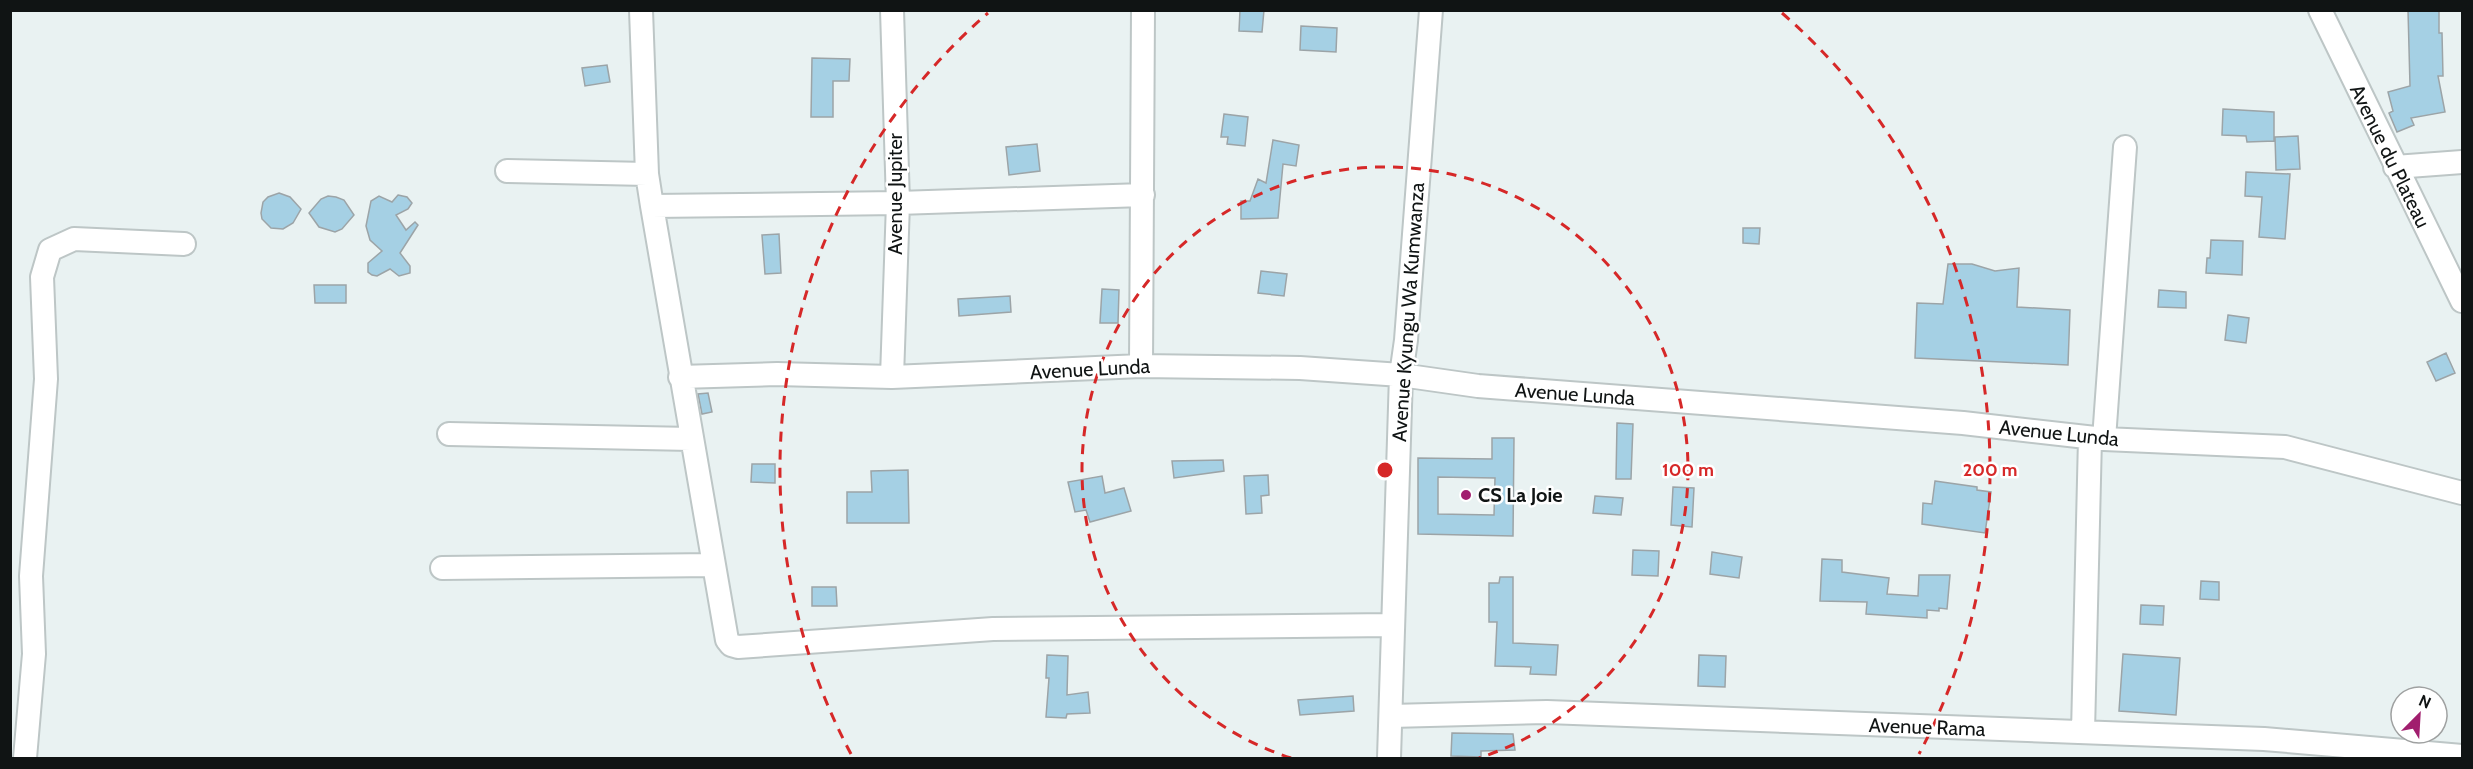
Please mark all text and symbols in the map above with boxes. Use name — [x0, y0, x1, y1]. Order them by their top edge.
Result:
street label: Avenue du Plateau — [2345, 80, 2435, 232]
street label: Avenue Jupiter — [883, 132, 907, 255]
street label: Avenue Kyungu Wa Kumwanza — [1387, 181, 1429, 442]
street label: Avenue Lunda — [1029, 354, 1151, 384]
street label: Avenue Lunda — [1514, 378, 1636, 410]
street label: Avenue Lunda — [1998, 415, 2120, 451]
text: 100 m — [1662, 459, 1714, 481]
text: 200 m — [1963, 459, 2017, 481]
centre of rings — [1375, 460, 1395, 480]
place label: CS La Joie — [1478, 483, 1563, 507]
marker: CS La Joie — [1459, 488, 1473, 502]
north arrow — [2389, 685, 2449, 745]
text: N — [2416, 691, 2434, 713]
street label: Avenue Rama — [1868, 713, 1986, 741]

